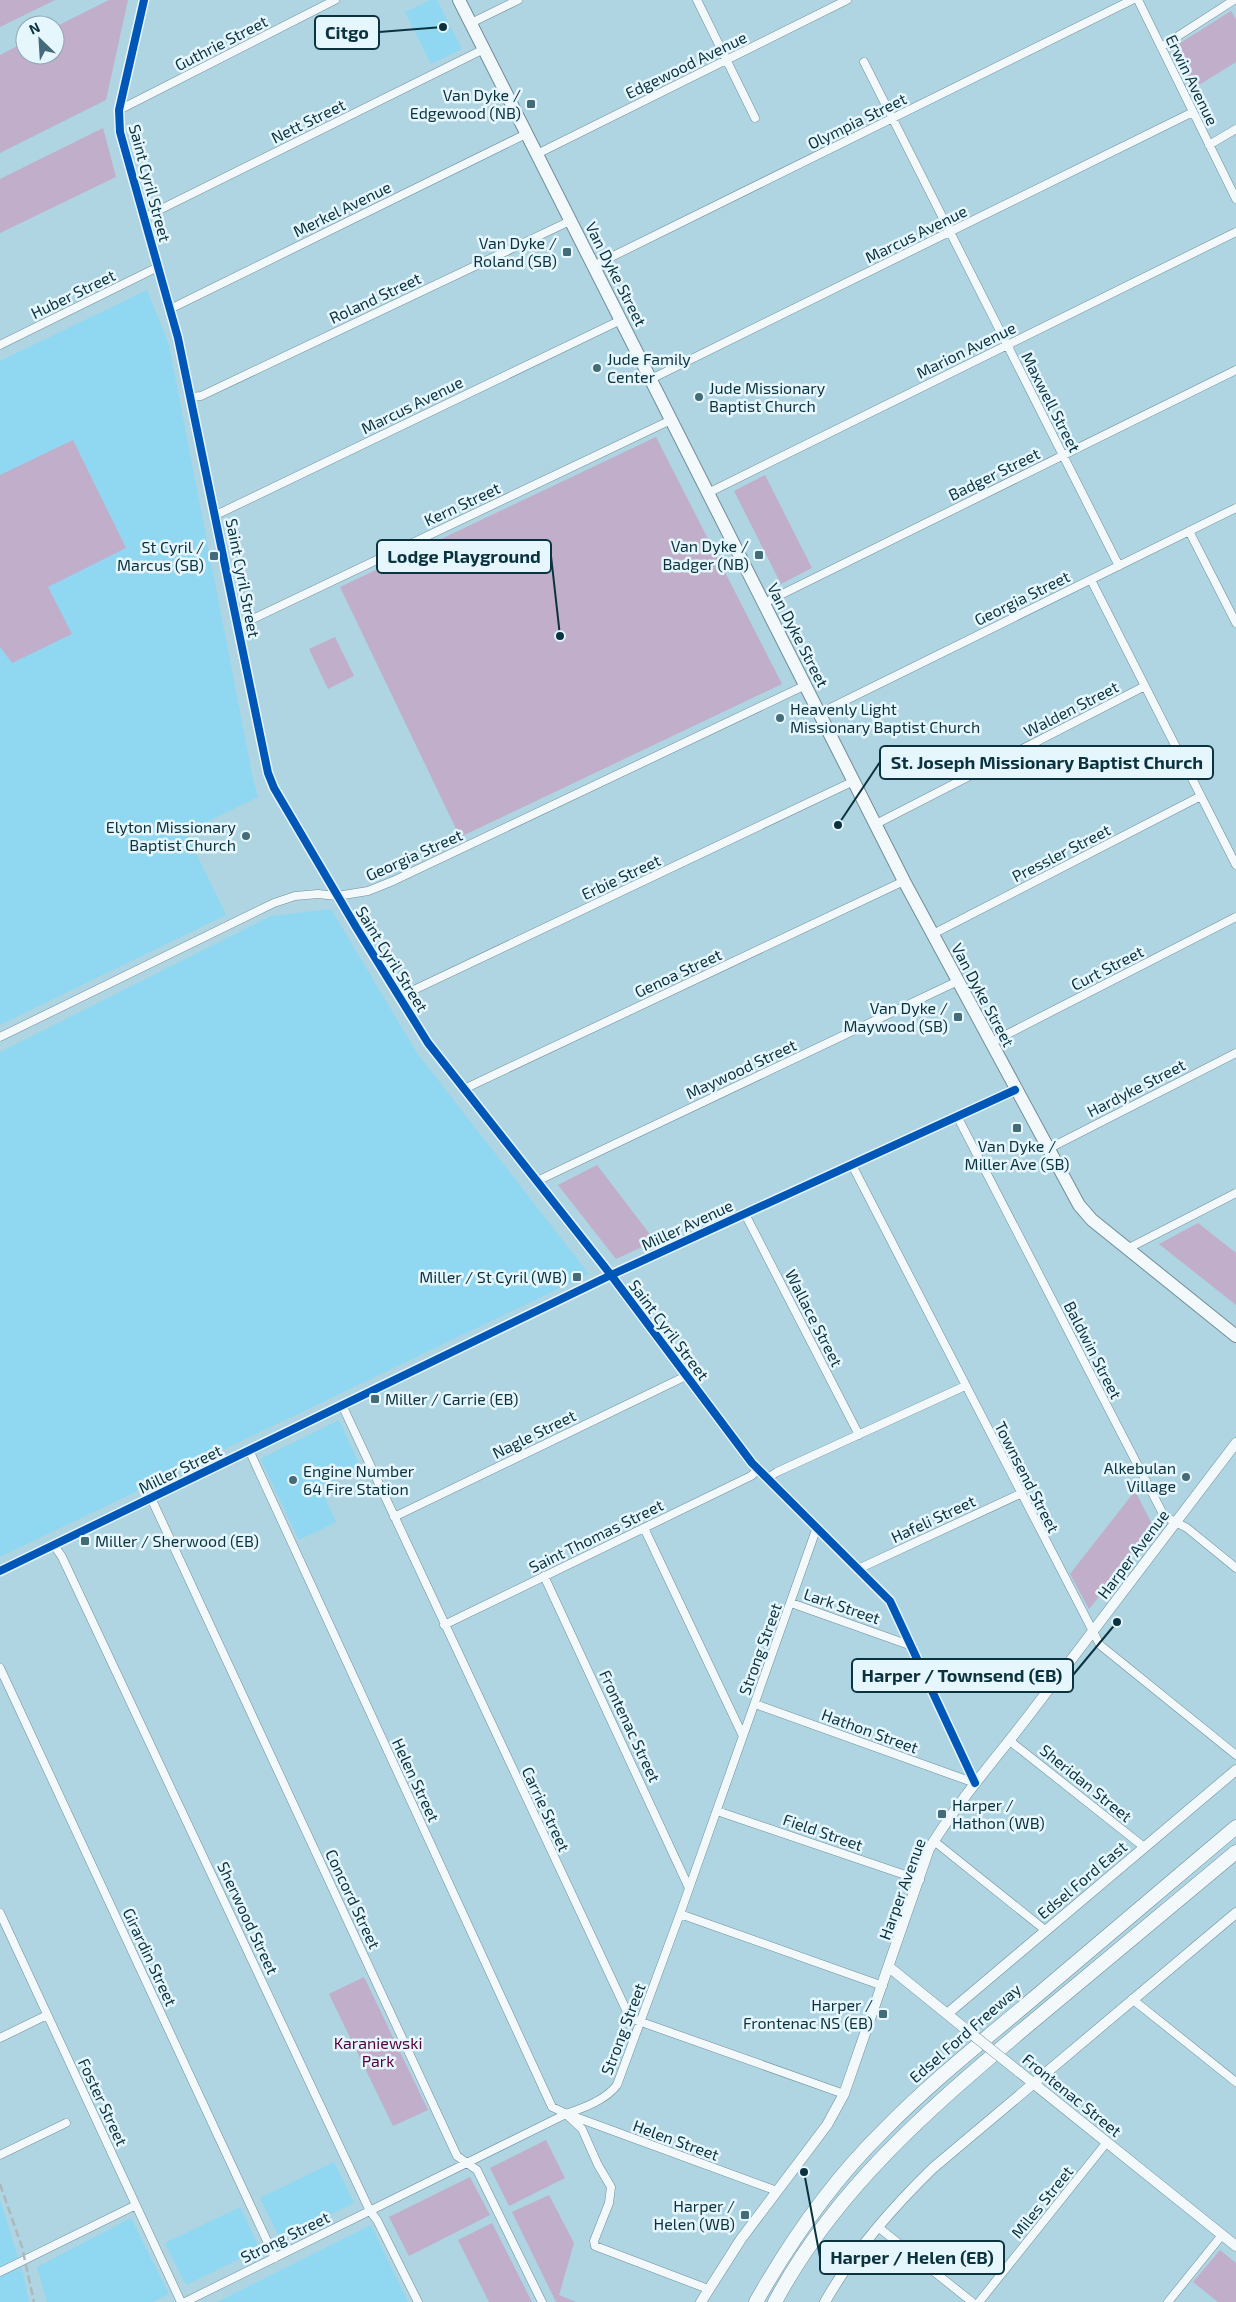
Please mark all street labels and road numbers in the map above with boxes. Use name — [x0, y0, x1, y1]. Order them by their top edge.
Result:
street label: Guthrie Street — [171, 11, 270, 74]
street label: Edgewood Avenue — [622, 27, 750, 102]
street label: Erwin Avenue — [1162, 31, 1223, 128]
street label: Olympia Street — [804, 88, 909, 153]
street label: Nett Street — [268, 94, 348, 147]
street label: Saint Cyril Street — [126, 122, 175, 244]
street label: Merkel Avenue — [290, 177, 394, 240]
street label: Marcus Avenue — [862, 201, 970, 266]
street label: Van Dyke Street — [582, 218, 651, 329]
street label: Huber Street — [27, 265, 118, 322]
street label: Roland Street — [326, 268, 424, 327]
street label: Marion Avenue — [913, 317, 1019, 382]
street label: Maxwell Street — [1018, 348, 1085, 455]
street label: Marcus Avenue — [358, 372, 466, 437]
street label: Badger Street — [945, 443, 1043, 504]
street label: Kern Street — [421, 478, 503, 529]
street label: Saint Cyril Street — [223, 517, 264, 639]
street label: Georgia Street — [971, 566, 1073, 629]
street label: Van Dyke Street — [764, 579, 833, 690]
street label: Walden Street — [1020, 677, 1121, 741]
street label: Pressler Street — [1008, 820, 1113, 886]
street label: Georgia Street — [363, 825, 465, 884]
street label: Erbie Street — [578, 850, 663, 903]
street label: Saint Cyril Street — [352, 902, 433, 1015]
street label: Van Dyke Street — [948, 940, 1019, 1050]
street label: Curt Street — [1067, 941, 1146, 994]
street label: Genoa Street — [631, 944, 724, 1001]
street label: Maywood Street — [682, 1035, 799, 1102]
street label: Hardyke Street — [1083, 1055, 1188, 1121]
street label: Miller Avenue — [638, 1195, 736, 1254]
street label: Wallace Street — [782, 1266, 847, 1369]
street label: Saint Cyril Street — [625, 1276, 713, 1384]
street label: Baldwin Street — [1061, 1298, 1126, 1402]
street label: Nagle Street — [489, 1405, 579, 1462]
street label: Townsend Street — [991, 1418, 1064, 1536]
street label: Miller Street — [135, 1440, 224, 1497]
street label: Hafeli Street — [888, 1491, 978, 1546]
street label: Saint Thomas Street — [526, 1495, 666, 1576]
street label: Harper Avenue — [1093, 1505, 1172, 1602]
street label: Lark Street — [802, 1584, 883, 1627]
street label: Strong Street — [734, 1600, 785, 1697]
street label: Frontenac Street — [596, 1667, 665, 1785]
street label: Hathon Street — [819, 1704, 921, 1757]
street label: Helen Street — [389, 1735, 444, 1825]
street label: Sheridan Street — [1037, 1740, 1136, 1825]
street label: Carrie Street — [519, 1763, 574, 1854]
street label: Field Street — [781, 1809, 866, 1854]
street label: Harper Avenue — [874, 1835, 929, 1942]
street label: Edsel Ford East — [1033, 1837, 1130, 1923]
street label: Concord Street — [322, 1846, 385, 1952]
street label: Sherwood Street — [214, 1859, 283, 1977]
street label: Girardin Street — [119, 1905, 181, 2009]
street label: Edsel Ford Freeway — [905, 1979, 1025, 2086]
street label: Strong Street — [596, 1980, 649, 2077]
street label: Frontenac Street — [1019, 2049, 1126, 2140]
street label: Foster Street — [75, 2055, 132, 2149]
street label: Helen Street — [631, 2115, 722, 2164]
street label: Miles Street — [1007, 2162, 1077, 2242]
street label: Strong Street — [237, 2207, 332, 2266]

